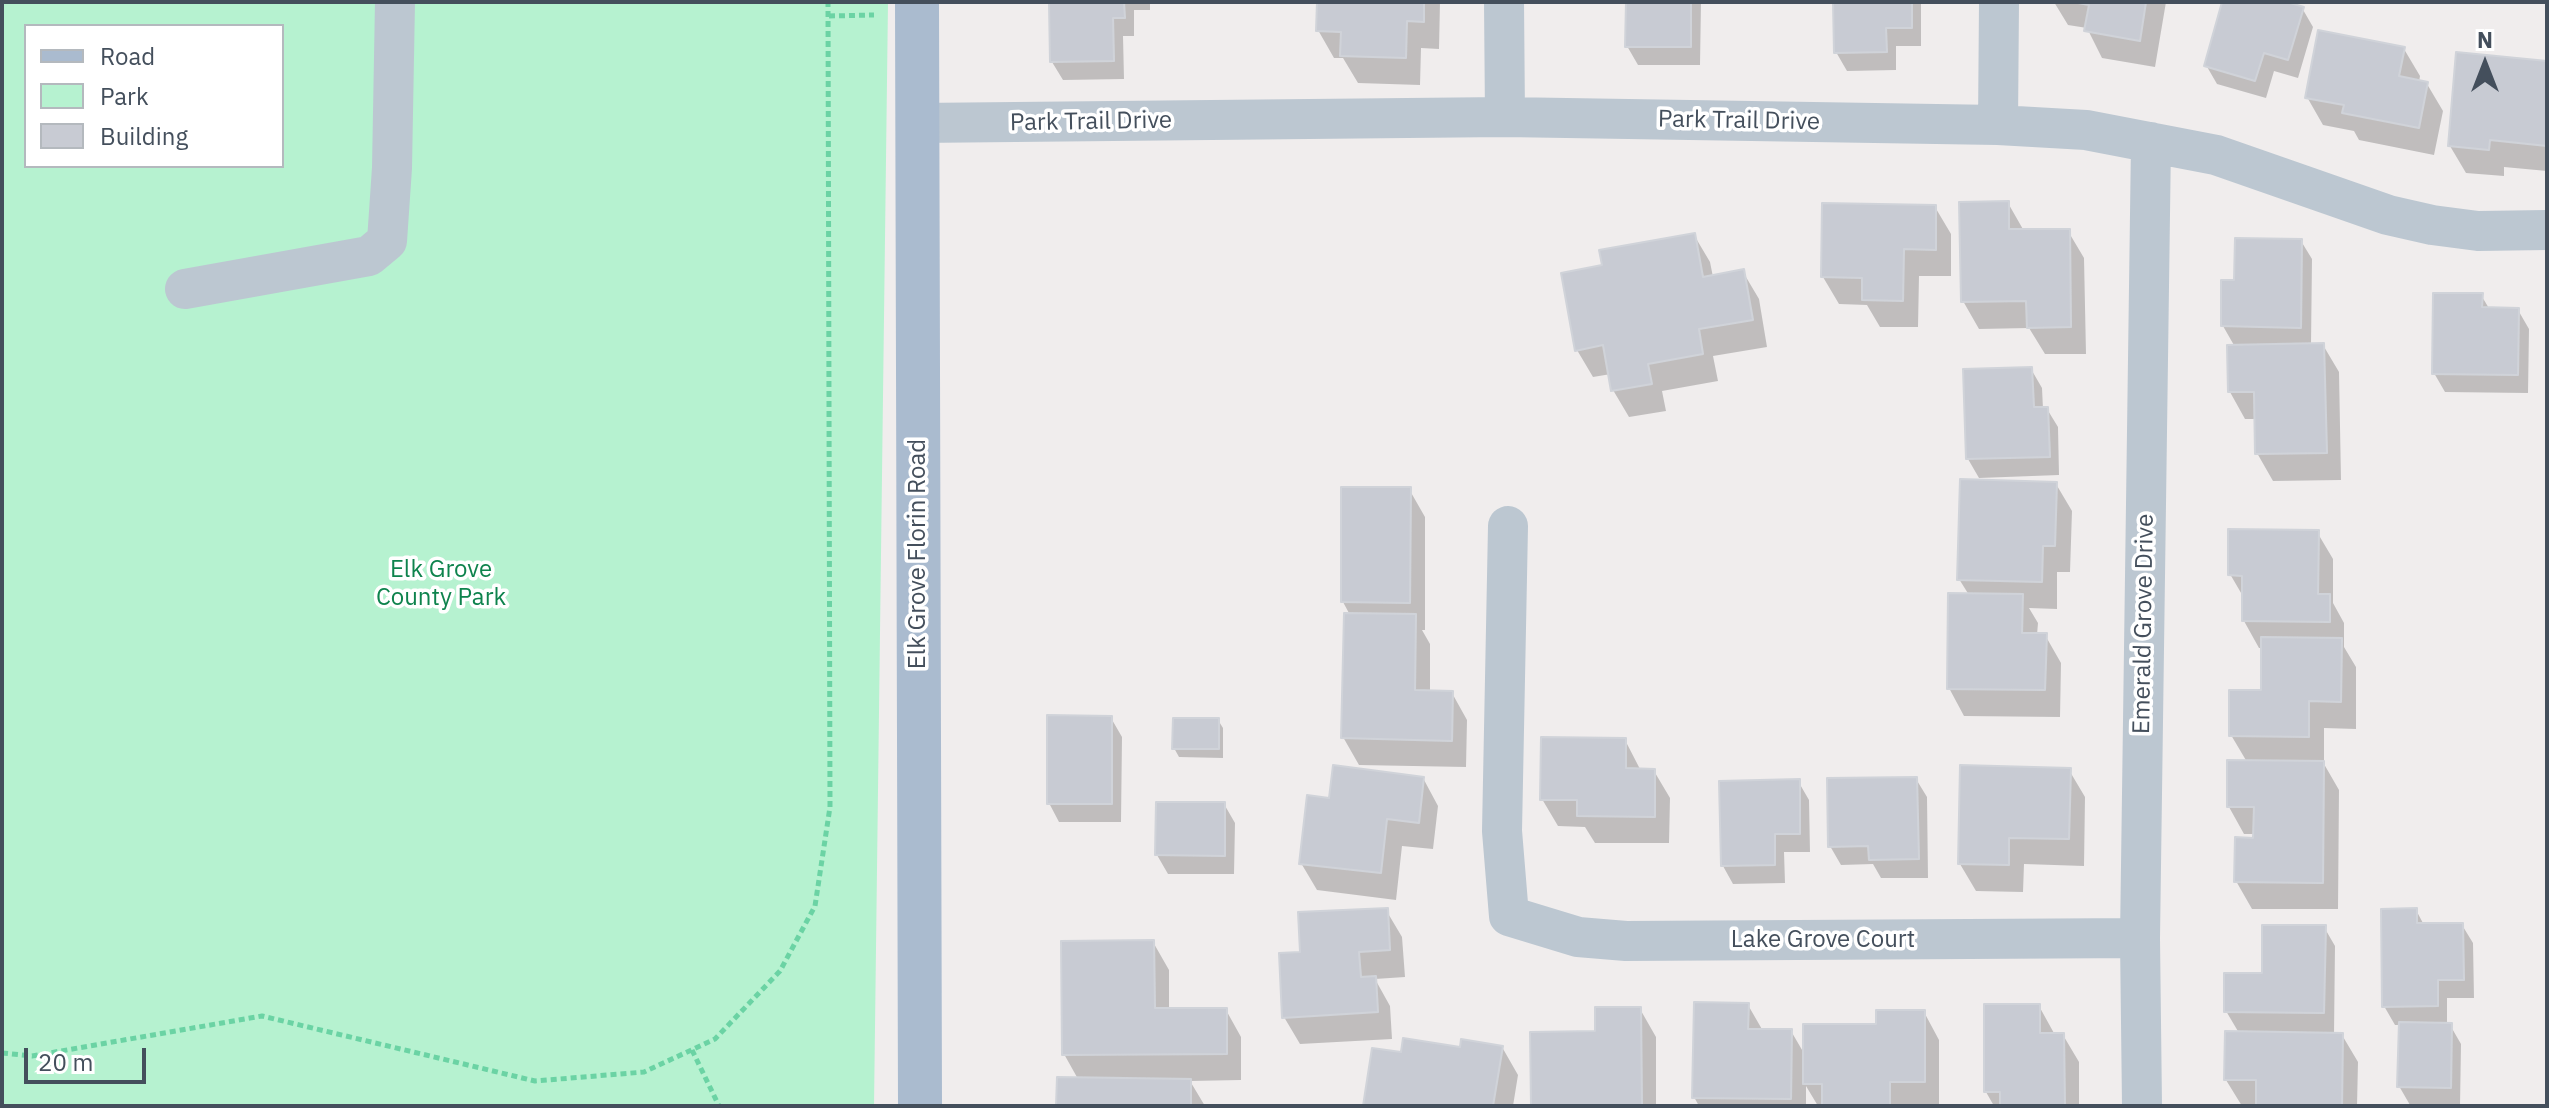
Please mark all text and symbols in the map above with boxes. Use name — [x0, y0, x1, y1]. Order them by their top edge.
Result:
legend — [24, 24, 284, 168]
north arrow — [2445, 24, 2525, 104]
text: N — [2477, 25, 2493, 54]
text: Road — [100, 40, 155, 72]
text: Park — [100, 80, 149, 112]
street label: Park Trail Drive — [1658, 105, 1820, 137]
street label: Park Trail Drive — [1010, 106, 1172, 138]
text: Building — [100, 120, 188, 152]
street label: Elk Grove Florin Road — [904, 439, 932, 669]
street label: Emerald Grove Drive — [2128, 513, 2160, 735]
park label: Elk Grove County Park — [376, 556, 506, 612]
street label: Lake Grove Court — [1731, 926, 1915, 954]
scale bar — [28, 1032, 150, 1082]
text: 20 m — [38, 1046, 93, 1078]

